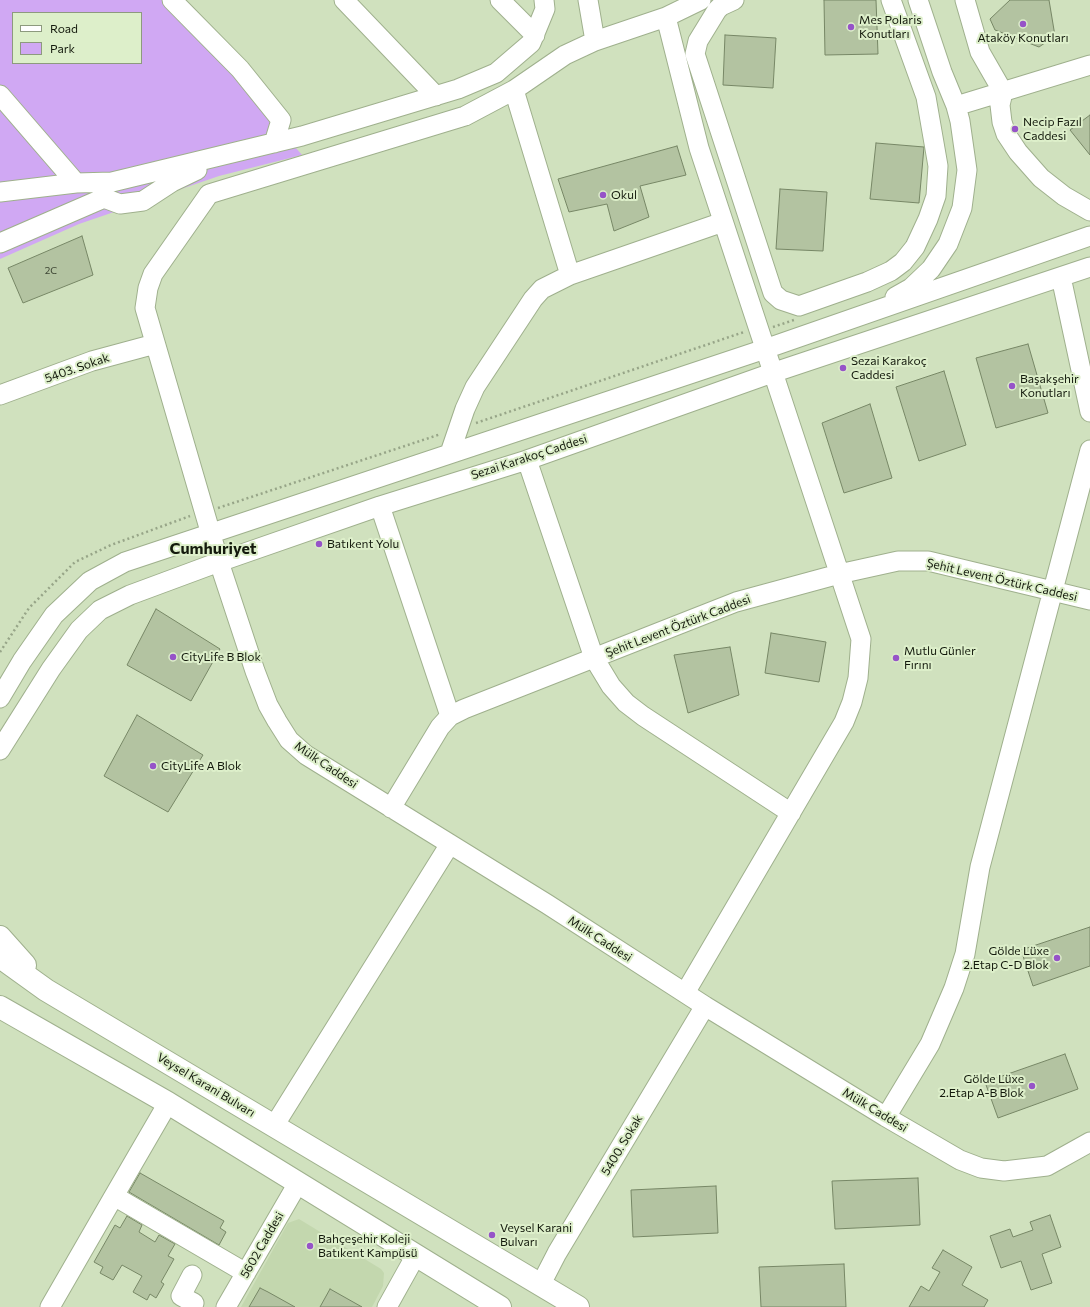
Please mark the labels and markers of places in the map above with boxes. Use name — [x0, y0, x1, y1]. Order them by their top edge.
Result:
place label: Mes Polaris Konutları — [859, 13, 922, 41]
marker: Ataköy Konutları — [1018, 19, 1028, 29]
marker: Mes Polaris Konutları — [846, 22, 856, 32]
place label: Ataköy Konutları — [977, 31, 1069, 45]
place label: Necip Fazıl Caddesi — [1023, 115, 1082, 143]
marker: Necip Fazıl Caddesi — [1010, 124, 1020, 134]
place label: Okul — [611, 188, 637, 202]
marker: Okul — [598, 190, 608, 200]
place label: Sezai Karakoç Caddesi — [851, 354, 927, 382]
marker: Sezai Karakoç Caddesi — [838, 363, 848, 373]
place label: Başakşehir Konutları — [1020, 372, 1079, 400]
marker: Başakşehir Konutları — [1007, 381, 1017, 391]
place label: Batıkent Yolu — [327, 537, 399, 551]
marker: Batıkent Yolu — [314, 539, 324, 549]
place label: Mutlu Günler Fırını — [904, 644, 976, 672]
place label: CityLife B Blok — [181, 650, 261, 664]
marker: CityLife B Blok — [168, 652, 178, 662]
marker: Mutlu Günler Fırını — [891, 653, 901, 663]
place label: CityLife A Blok — [161, 759, 242, 773]
marker: CityLife A Blok — [148, 761, 158, 771]
place label: Gölde Lüxe 2.Etap C-D Blok — [963, 944, 1049, 972]
marker: Gölde Lüxe 2.Etap C-D Blok — [1052, 953, 1062, 963]
place label: Gölde Lüxe 2.Etap A-B Blok — [939, 1072, 1024, 1100]
marker: Gölde Lüxe 2.Etap A-B Blok — [1027, 1081, 1037, 1091]
place label: Veysel Karani Bulvarı — [500, 1221, 572, 1249]
marker: Veysel Karani Bulvarı — [487, 1230, 497, 1240]
place label: Bahçeşehir Koleji Batıkent Kampüsü — [318, 1232, 417, 1260]
marker: Bahçeşehir Koleji Batıkent Kampüsü — [305, 1241, 315, 1251]

